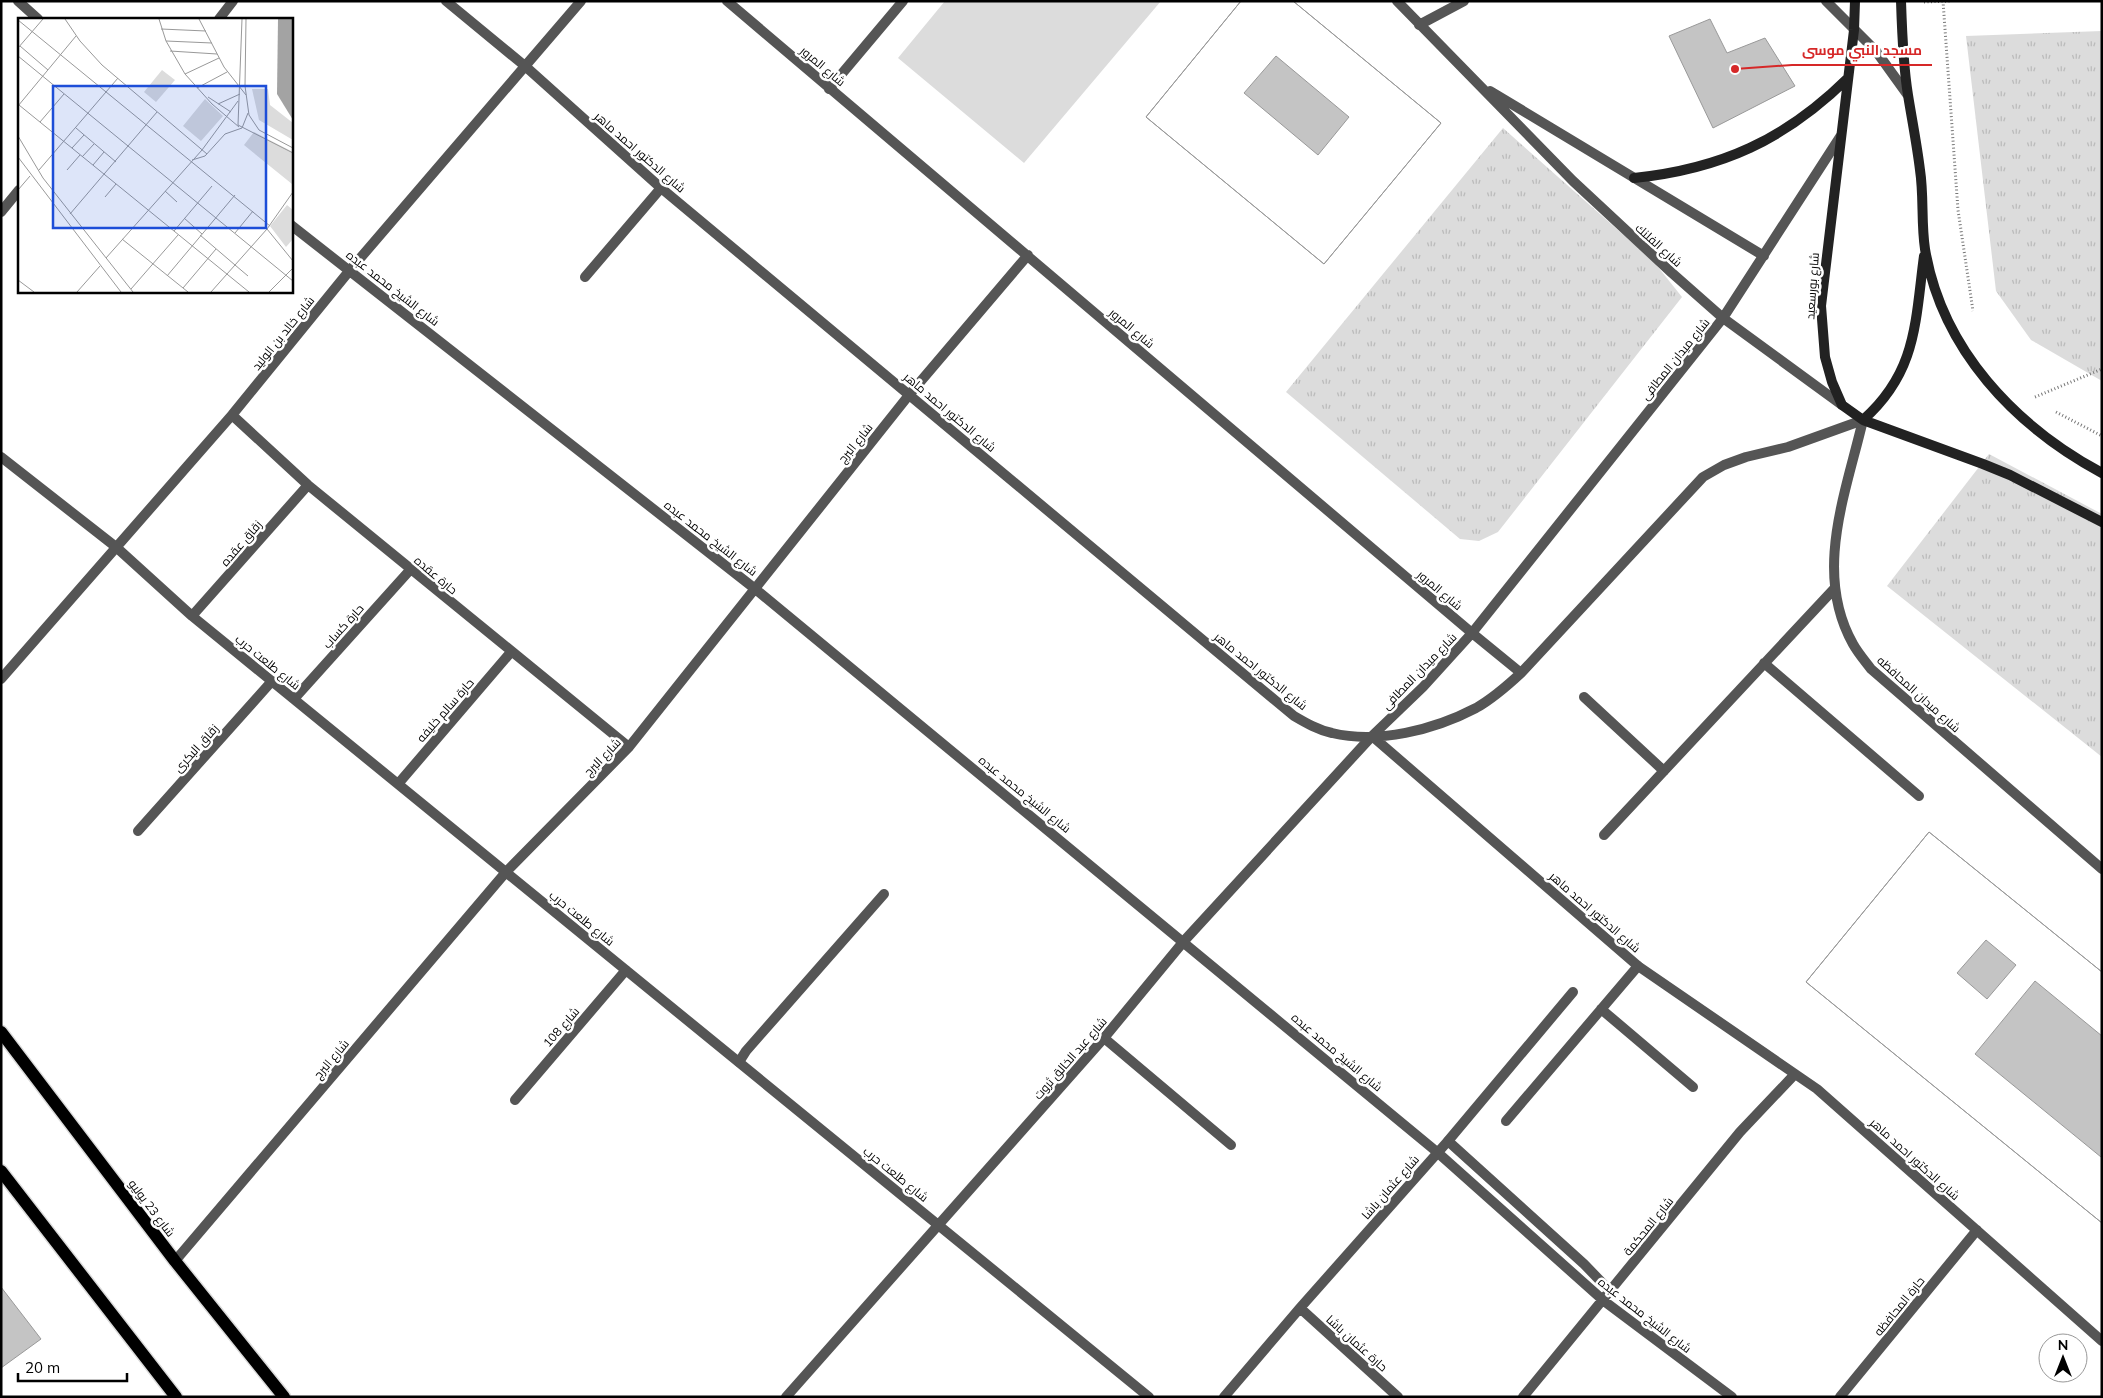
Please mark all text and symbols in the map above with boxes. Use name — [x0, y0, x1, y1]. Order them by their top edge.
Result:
inset map — [18, 18, 292, 292]
callout: مسجد النبي موسى — [1792, 36, 1932, 65]
text: مسجد النبي موسى — [1802, 41, 1922, 62]
street label: شارع المرور — [796, 42, 849, 90]
street label: شارع الدكتور احمد ماهر — [590, 108, 689, 196]
street label: شارع الفلنك — [1632, 220, 1685, 271]
street label: شارع الشيخ محمد عبده — [343, 247, 443, 330]
street label: شارع بورسعيد — [1802, 252, 1823, 320]
street label: شارع خالد بن الوليد — [249, 293, 318, 374]
street label: شارع المرور — [1105, 304, 1158, 352]
street label: شارع ميدان المطافى — [1637, 315, 1713, 404]
street label: شارع الدكتور احمد ماهر — [900, 368, 999, 456]
street label: شارع البرج — [834, 420, 876, 467]
street label: شارع الشيخ محمد عبده — [661, 497, 761, 580]
street label: زقاق عقده — [217, 517, 265, 569]
street label: حارة عقده — [411, 553, 461, 597]
street label: شارع المرور — [1413, 566, 1466, 614]
street label: حارة كساب — [319, 601, 367, 651]
street label: شارع الدكتور احمد ماهر — [1210, 628, 1311, 714]
street label: شارع ميدان المطافى — [1379, 629, 1460, 713]
street label: شارع طلعت حرب — [232, 631, 304, 694]
street label: شارع ميدان المحافظه — [1874, 653, 1964, 736]
street label: حارة سالم خليفه — [413, 675, 478, 746]
street label: زقاق البكرى — [170, 721, 222, 775]
street label: شارع البرج — [580, 735, 624, 780]
street label: شارع الشيخ محمد عبده — [975, 752, 1074, 837]
street label: شارع الدكتور احمد ماهر — [1545, 868, 1644, 956]
street label: شارع طلعت حرب — [546, 887, 618, 950]
street label: شارع 108 — [540, 1004, 583, 1051]
street label: شارع الشيخ محمد عبده — [1288, 1010, 1386, 1095]
street label: شارع عبد الخالق ثروت — [1030, 1014, 1111, 1103]
street label: شارع البرج — [310, 1036, 353, 1082]
street label: شارع الدكتور احمد ماهر — [1866, 1114, 1963, 1204]
street label: شارع طلعت حرب — [860, 1143, 932, 1206]
street label: شارع عثمان باشا — [1358, 1152, 1423, 1223]
street label: شارع 23 يوليو — [125, 1176, 178, 1240]
street label: شارع المحكمة — [1620, 1194, 1677, 1259]
street label: حارة المحافظه — [1870, 1273, 1928, 1339]
street label: شارع الشيخ محمد عبده — [1595, 1274, 1695, 1357]
street label: حارة عثمان باشا — [1323, 1312, 1391, 1374]
north arrow — [2038, 1333, 2088, 1383]
text: N — [2058, 1336, 2068, 1354]
scale bar — [18, 1350, 126, 1382]
text: 20 m — [25, 1358, 60, 1377]

